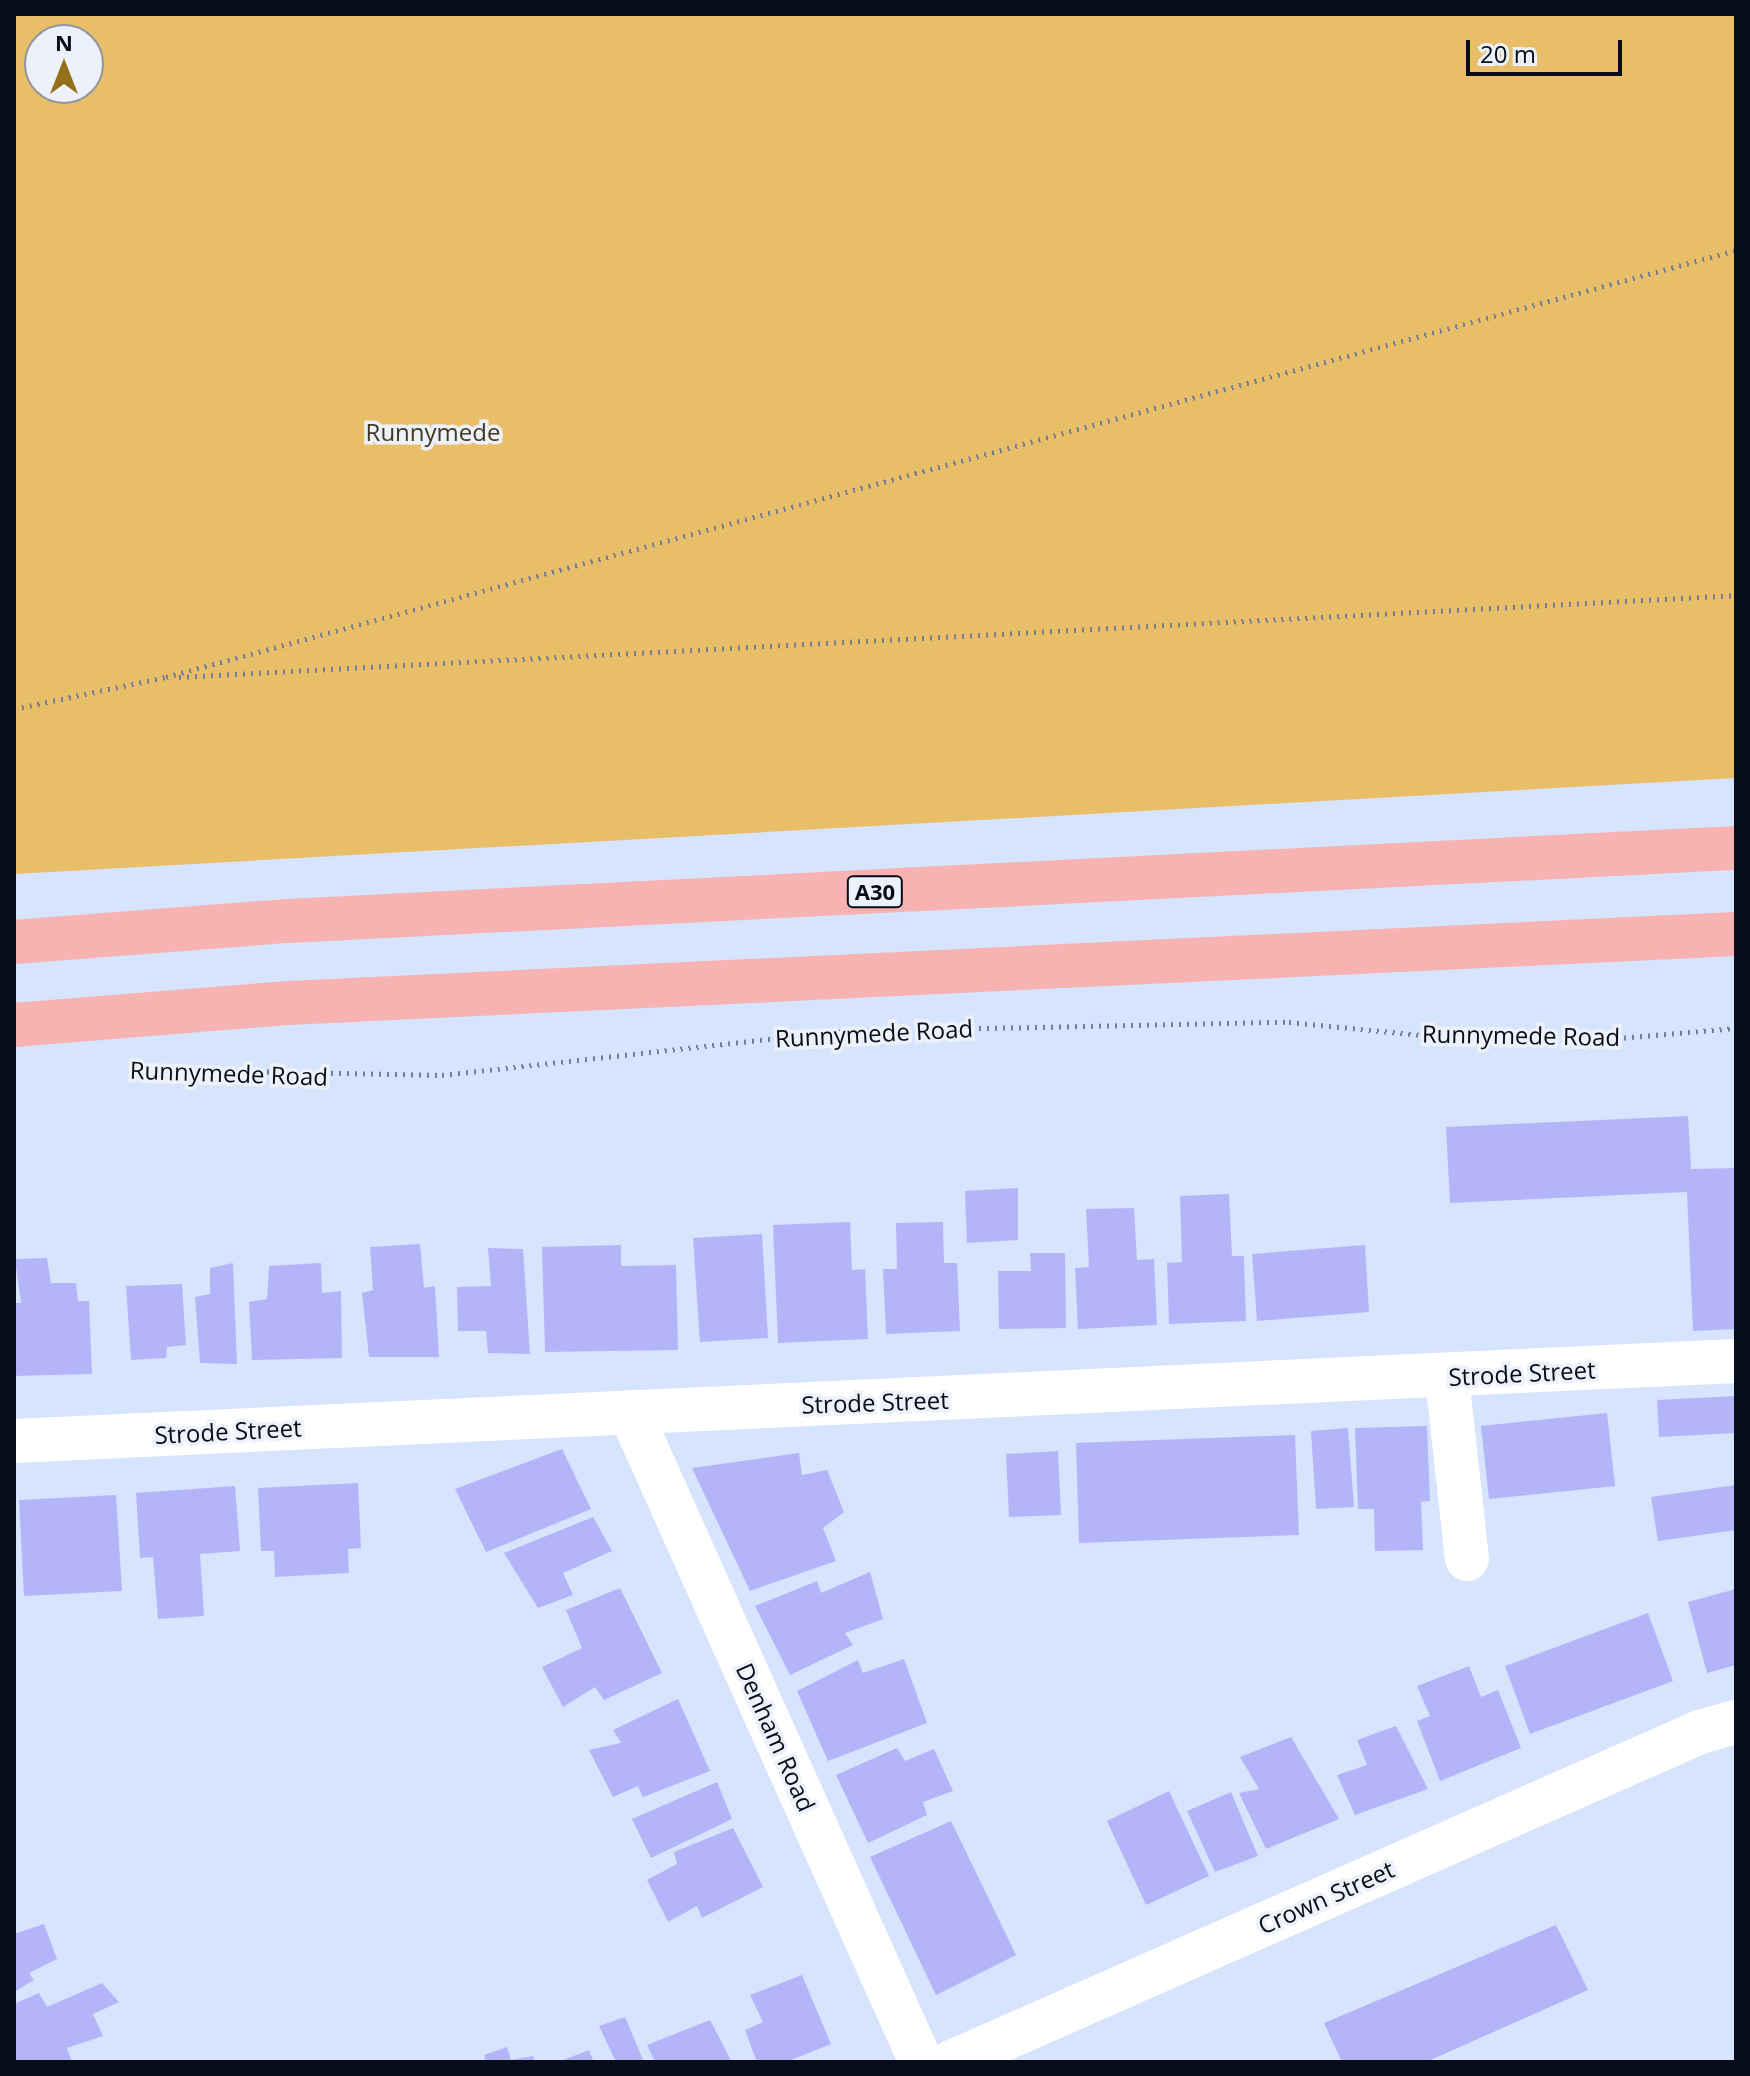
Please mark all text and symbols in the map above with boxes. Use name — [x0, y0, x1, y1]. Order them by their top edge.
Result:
north arrow — [24, 24, 104, 104]
scale bar — [1470, 24, 1626, 74]
text: N — [55, 27, 73, 57]
text: 20 m — [1480, 37, 1536, 70]
park label: Runnymede — [366, 418, 500, 446]
road number: A30 — [845, 874, 905, 910]
street label: Runnymede Road — [774, 1013, 974, 1053]
street label: Runnymede Road — [1422, 1019, 1620, 1051]
street label: Runnymede Road — [129, 1055, 329, 1091]
street label: Strode Street — [1448, 1355, 1596, 1391]
street label: Strode Street — [801, 1385, 949, 1419]
street label: Strode Street — [154, 1413, 302, 1449]
street label: Denham Road — [730, 1658, 822, 1816]
street label: Crown Street — [1253, 1854, 1399, 1940]

